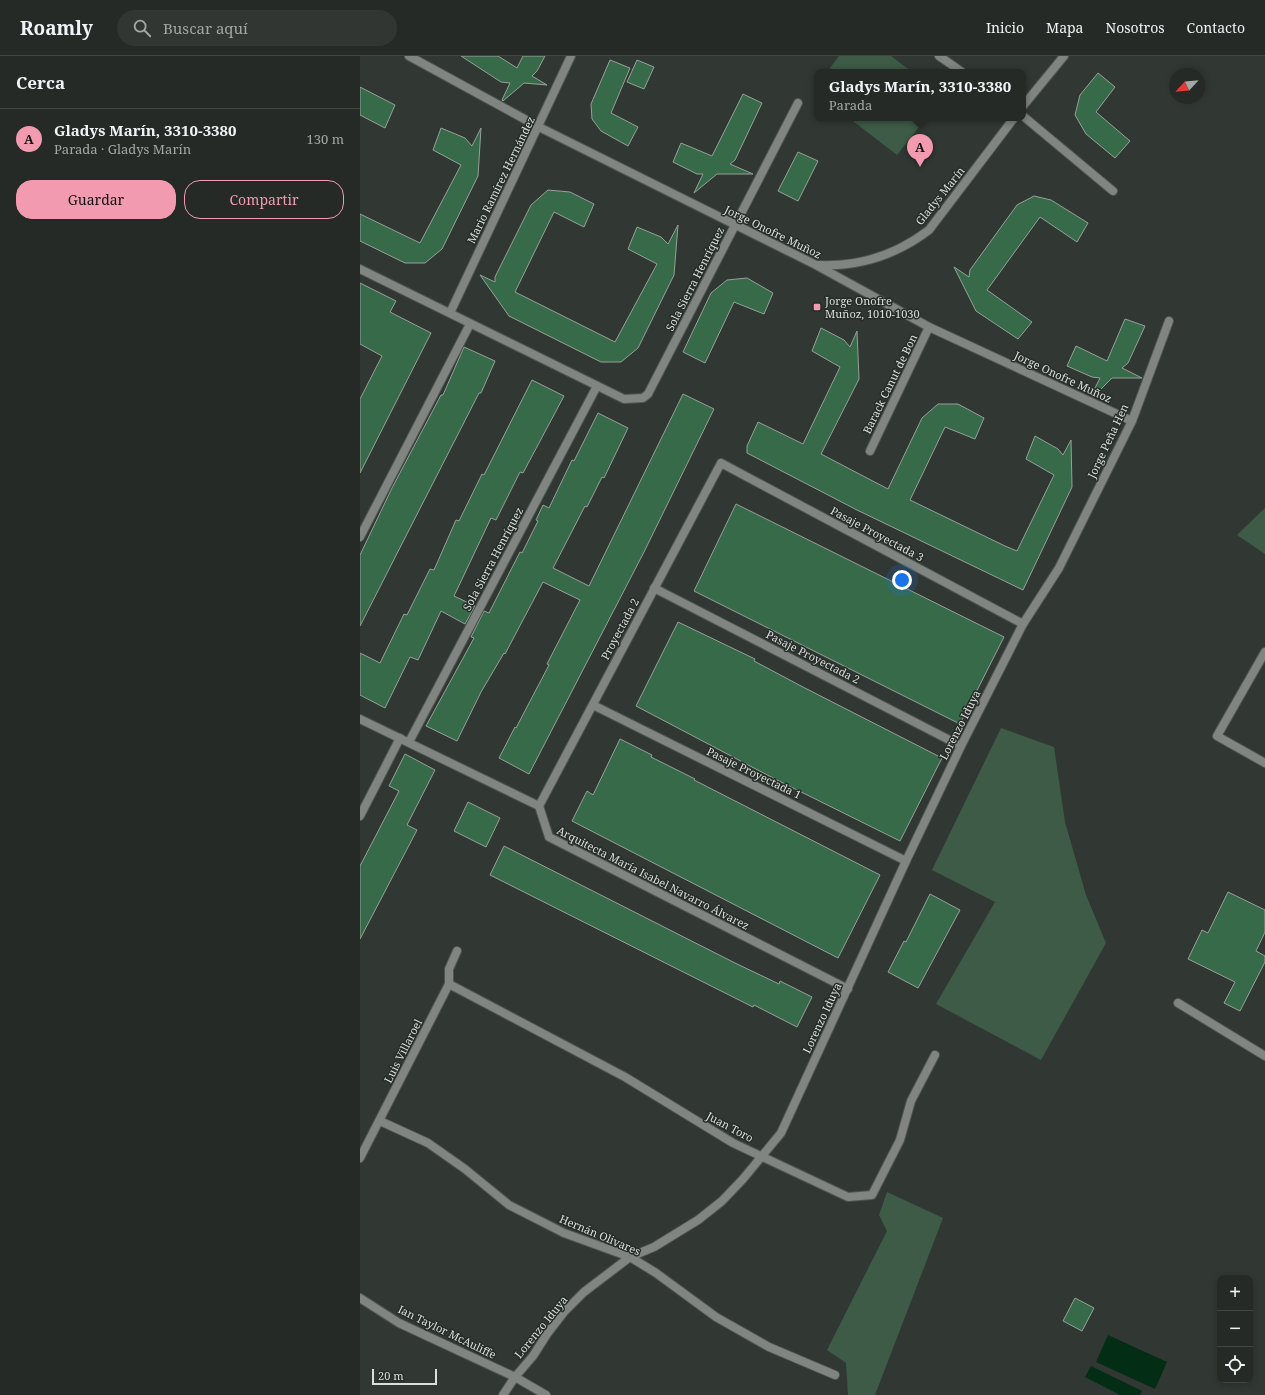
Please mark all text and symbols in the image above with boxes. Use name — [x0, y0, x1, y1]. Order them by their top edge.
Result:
search box — [117, 10, 397, 46]
text: Roamly — [20, 15, 93, 41]
icon: search — [131, 17, 153, 39]
text: Buscar aquí — [163, 18, 248, 38]
text: Inicio — [986, 18, 1024, 37]
text: Mapa — [1046, 18, 1084, 37]
text: Nosotros — [1106, 18, 1165, 37]
text: Contacto — [1187, 18, 1245, 37]
north arrow — [1169, 68, 1205, 104]
popup — [814, 69, 1026, 121]
text: Cerca — [16, 71, 65, 94]
text: Gladys Marín, 3310-3380 — [829, 76, 1011, 96]
text: Parada — [829, 96, 872, 114]
street label: Mario Ramírez Hernández — [463, 114, 538, 246]
text: Gladys Marín, 3310-3380 — [54, 120, 237, 140]
text: A — [24, 130, 34, 148]
text: 130 m — [307, 130, 344, 148]
pin: A — [907, 134, 933, 167]
text: Parada · Gladys Marín — [54, 140, 191, 158]
street label: Gladys Marín — [912, 164, 968, 228]
button: Guardar — [16, 180, 176, 219]
button: Compartir — [184, 180, 344, 219]
street label: Jorge Onofre Muñoz — [721, 201, 824, 262]
street label: Sola Sierra Henríquez — [662, 224, 727, 333]
place label: Jorge Onofre Muñoz, 1010-1030 — [824, 293, 920, 321]
marker: Jorge Onofre Muñoz, 1010-1030 — [812, 302, 822, 312]
street label: Barack Canut de Bon — [859, 331, 920, 436]
street label: Jorge Onofre Muñoz — [1011, 347, 1114, 406]
street label: Jorge Peña Hen — [1083, 401, 1131, 481]
street label: Pasaje Proyectada 3 — [828, 503, 926, 564]
street label: Sola Sierra Henríquez — [459, 504, 526, 613]
your location — [892, 570, 912, 590]
street label: Proyectada 2 — [597, 595, 642, 662]
street label: Pasaje Proyectada 2 — [764, 626, 863, 687]
street label: Lorenzo Iduya — [936, 687, 984, 762]
street label: Pasaje Proyectada 1 — [704, 743, 804, 802]
street label: Arquitecta María Isabel Navarro Álvarez — [555, 822, 752, 933]
street label: Lorenzo Iduya — [799, 980, 844, 1056]
street label: Luis Villaroel — [380, 1016, 425, 1085]
street label: Juan Toro — [703, 1107, 756, 1145]
street label: Hernán Olivares — [557, 1211, 643, 1258]
map controls — [1217, 1275, 1253, 1383]
button: + — [1217, 1275, 1253, 1311]
street label: Lorenzo Iduya — [511, 1292, 570, 1361]
street label: Ian Taylor McAuliffe — [396, 1301, 499, 1362]
button: − — [1217, 1311, 1253, 1347]
button: locate — [1217, 1347, 1253, 1383]
scale bar — [372, 1367, 437, 1386]
text: 20 m — [378, 1368, 404, 1383]

